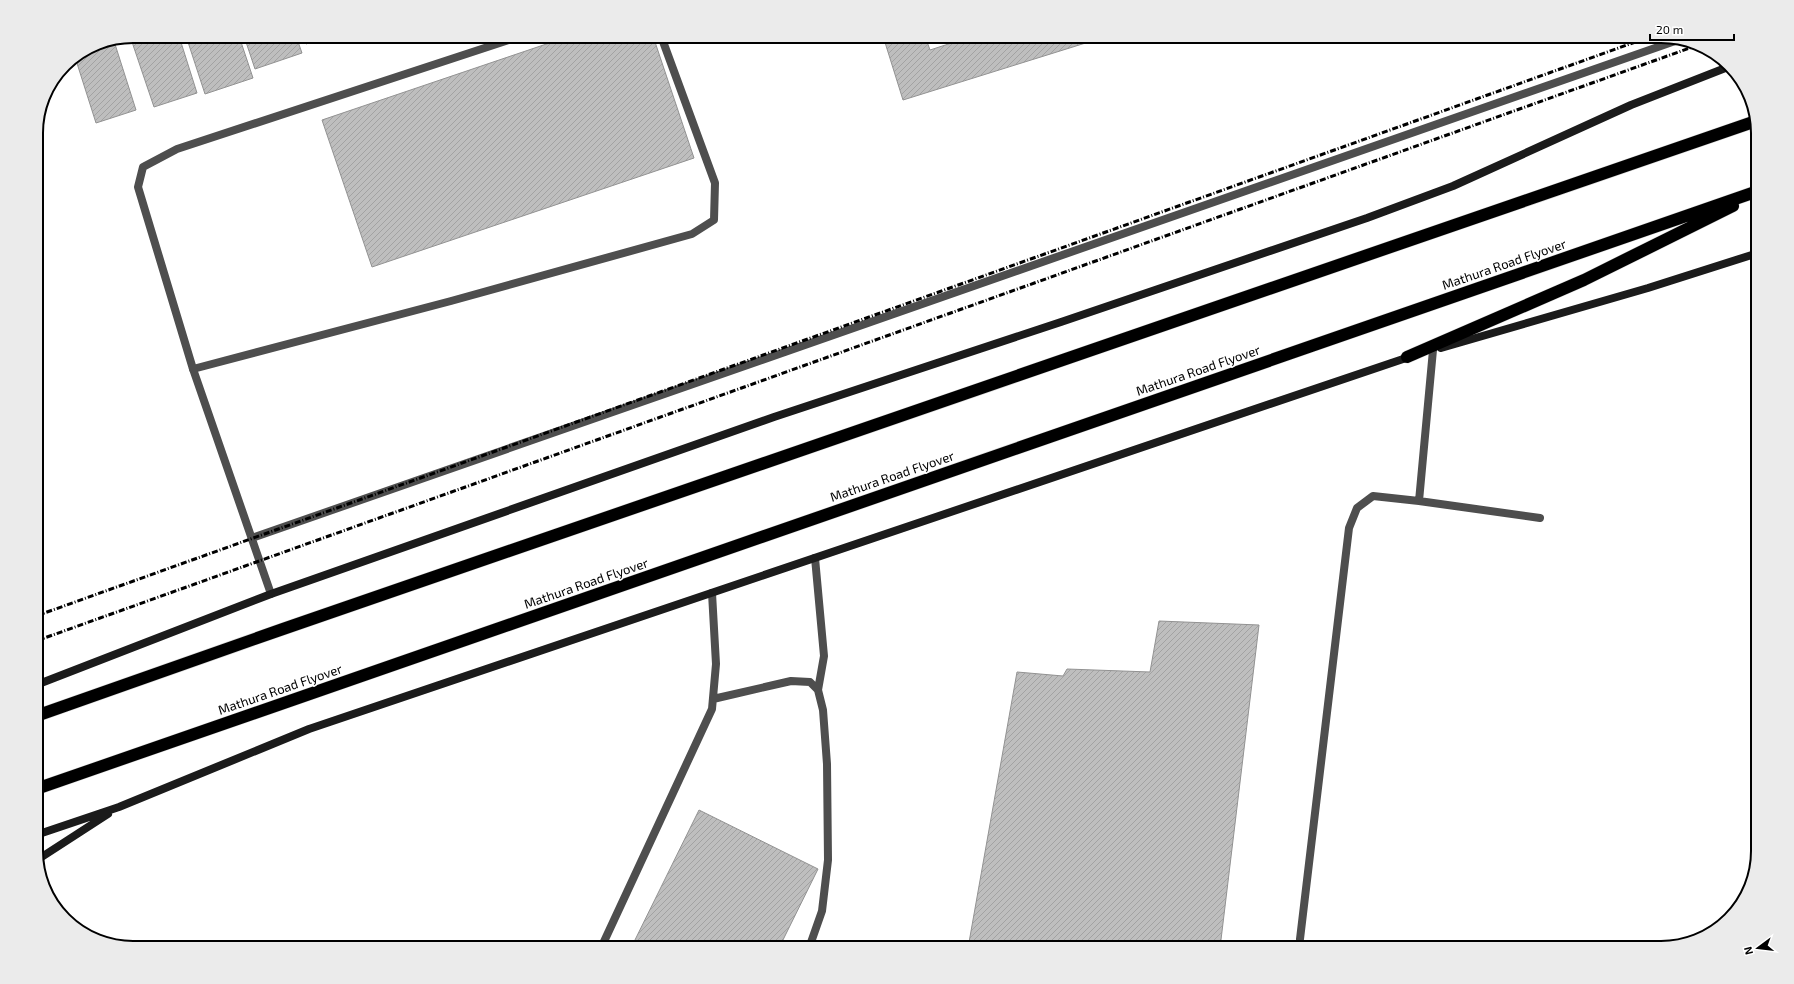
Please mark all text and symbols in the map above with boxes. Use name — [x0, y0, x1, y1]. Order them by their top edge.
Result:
scale bar — [1650, 16, 1734, 42]
text: 20 m — [1656, 22, 1683, 36]
street label: Mathura Road Flyover — [1440, 235, 1568, 293]
street label: Mathura Road Flyover — [1134, 341, 1262, 399]
street label: Mathura Road Flyover — [828, 447, 956, 505]
street label: Mathura Road Flyover — [522, 554, 650, 612]
street label: Mathura Road Flyover — [216, 660, 344, 718]
north arrow — [1738, 928, 1778, 968]
text: N — [1741, 945, 1755, 956]

